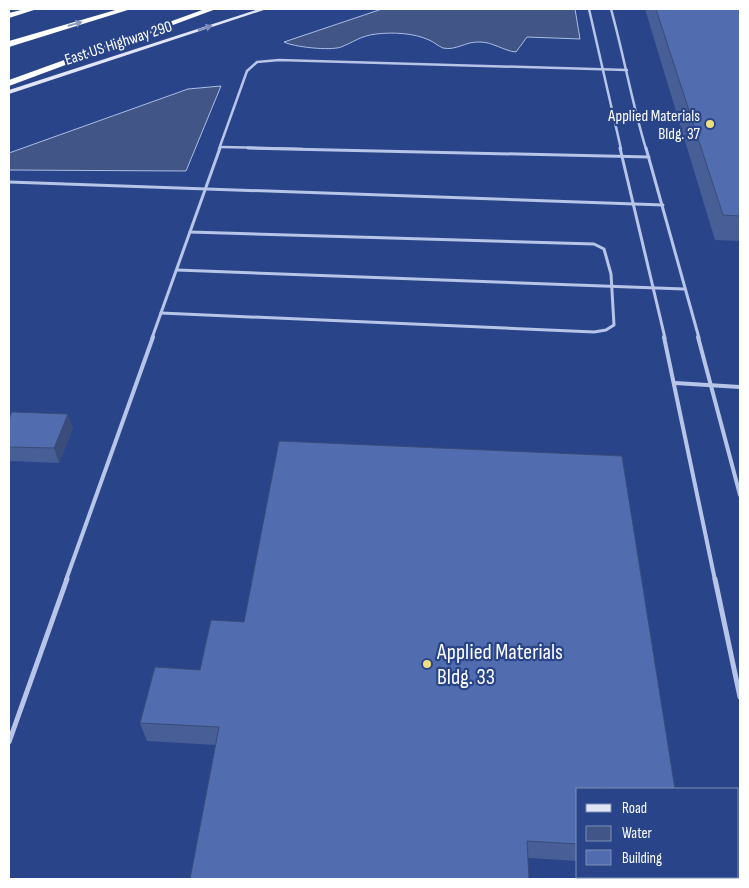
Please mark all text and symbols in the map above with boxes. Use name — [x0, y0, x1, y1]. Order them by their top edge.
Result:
street label: East US Highway 290 — [62, 17, 175, 70]
one-way arrow — [68, 20, 83, 28]
one-way arrow — [198, 24, 213, 32]
place label: Applied Materials Bldg. 37 — [607, 107, 701, 144]
marker: Applied Materials Bldg. 37 — [704, 118, 716, 130]
place label: Applied Materials Bldg. 33 — [436, 639, 563, 691]
marker: Applied Materials Bldg. 33 — [421, 658, 433, 670]
legend — [576, 788, 739, 878]
text: Road — [622, 799, 647, 818]
text: Water — [622, 824, 653, 843]
text: Building — [622, 849, 662, 868]

